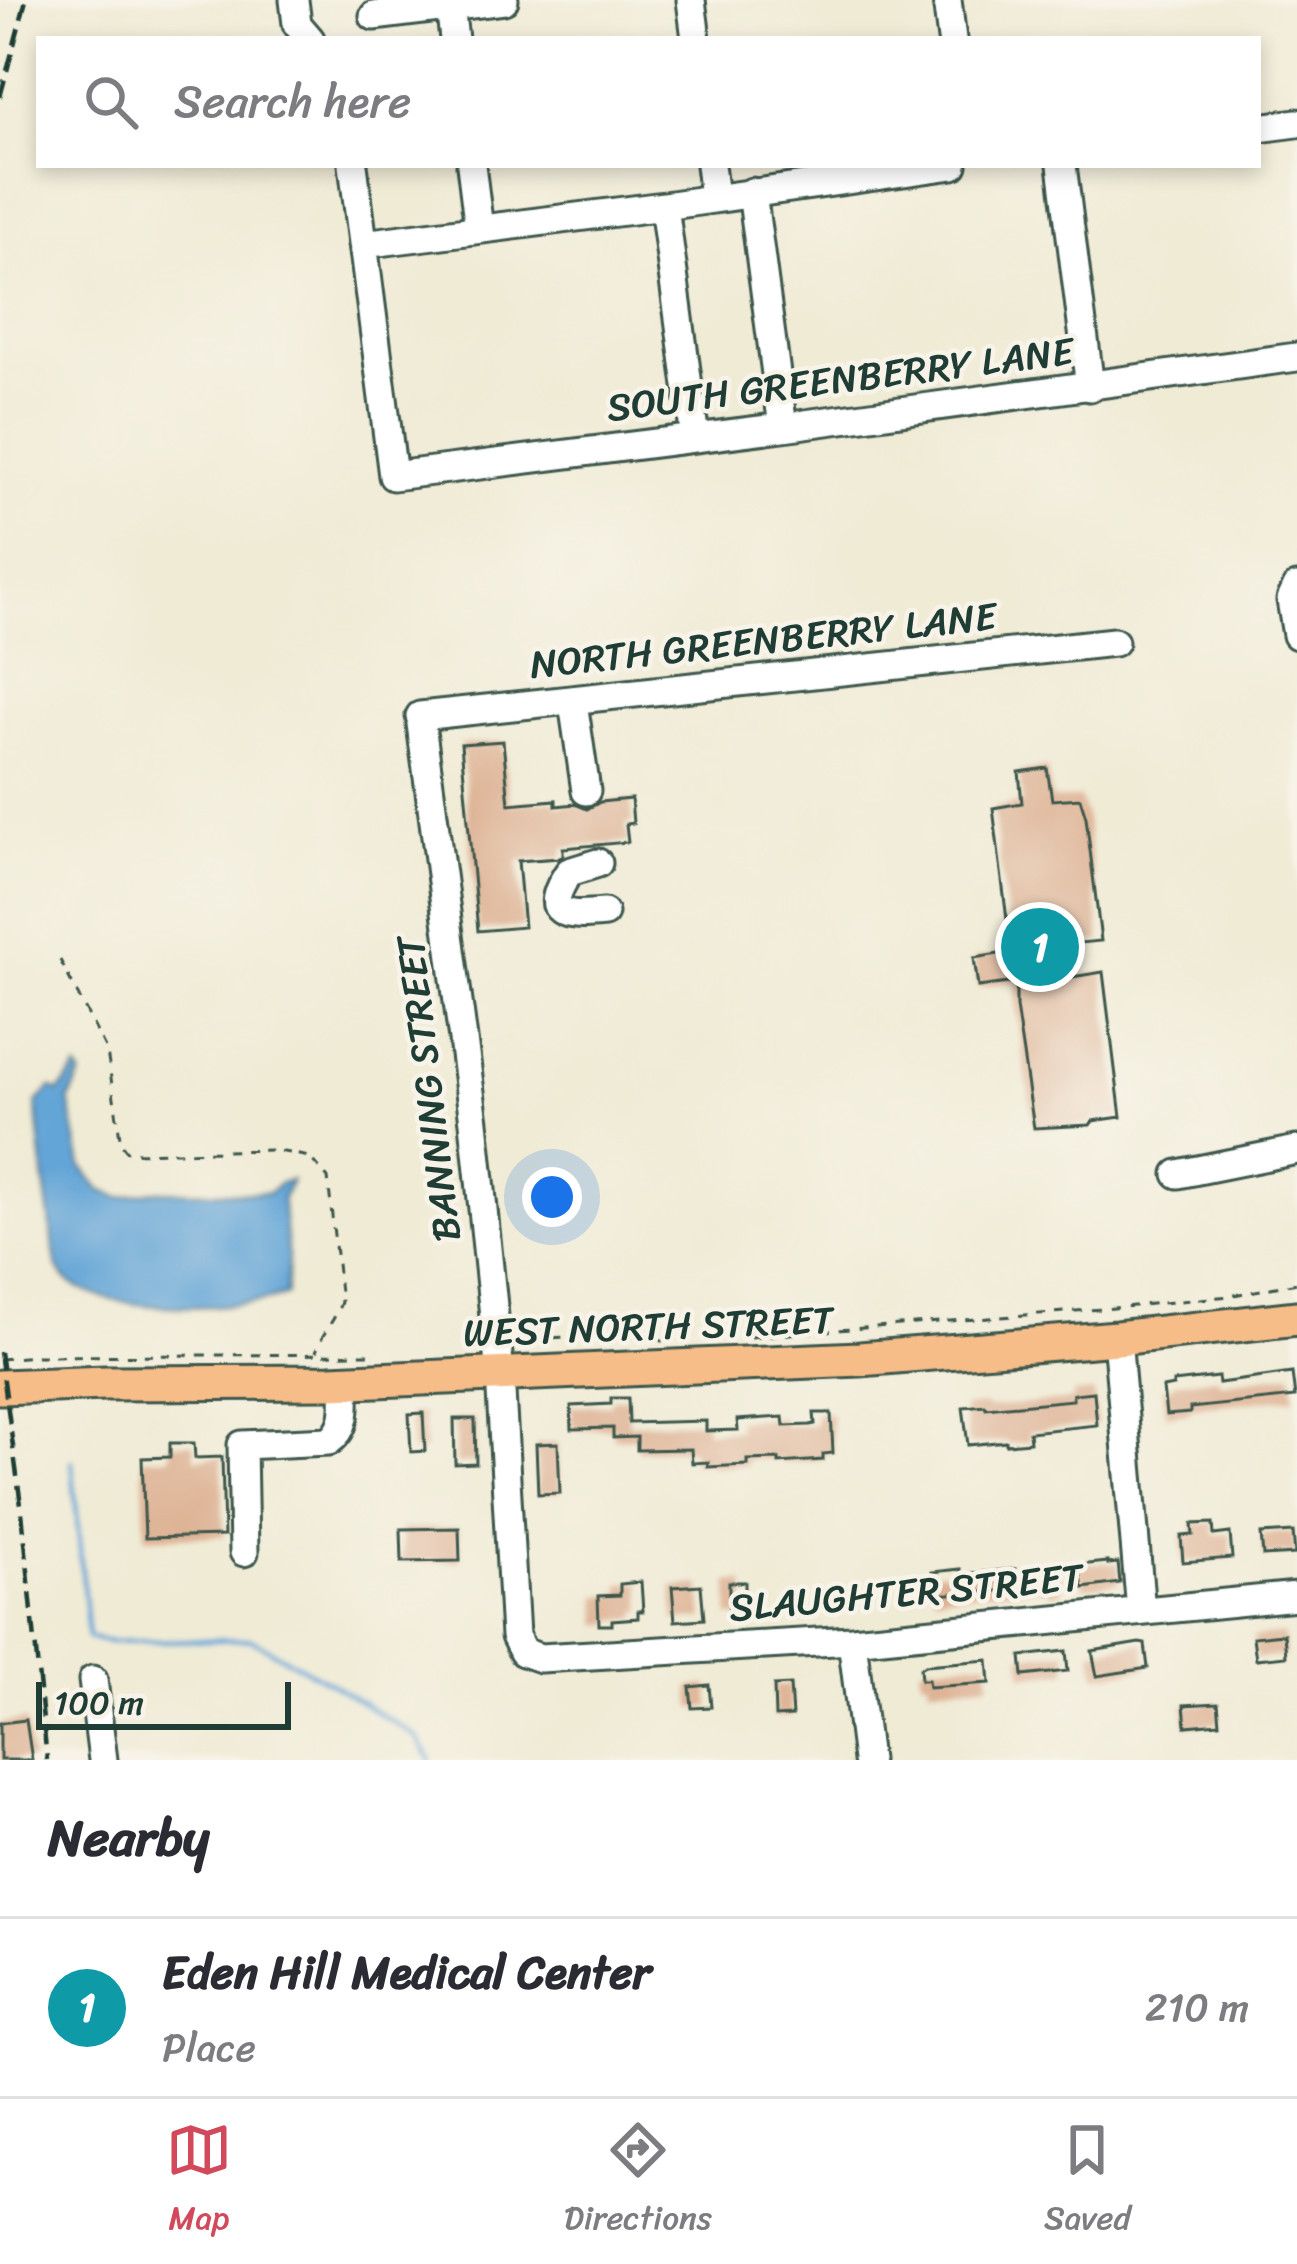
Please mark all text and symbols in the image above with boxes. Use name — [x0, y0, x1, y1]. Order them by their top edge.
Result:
search box — [36, 36, 1261, 168]
text: Search here — [174, 62, 411, 142]
icon: search — [78, 69, 144, 135]
street label: SOUTH GREENBERRY LANE — [603, 316, 1080, 442]
street label: NORTH GREENBERRY LANE — [526, 581, 1002, 699]
pin: 1 — [1001, 902, 1079, 992]
street label: BANNING STREET — [375, 930, 481, 1246]
your location — [522, 1167, 582, 1227]
street label: WEST NORTH STREET — [462, 1285, 837, 1367]
street label: SLAUGHTER STREET — [726, 1542, 1088, 1642]
text: 100 m — [54, 1674, 144, 1732]
scale bar — [36, 1676, 291, 1729]
text: Nearby — [48, 1793, 209, 1883]
text: Eden Hill Medical Center — [162, 1933, 651, 2013]
text: 1 — [79, 1973, 95, 2042]
text: 210 m — [1145, 1973, 1249, 2042]
text: Place — [162, 2013, 256, 2082]
tab: Map — [166, 2117, 232, 2247]
tab: Directions — [564, 2117, 712, 2247]
tab: Saved — [1044, 2117, 1131, 2247]

